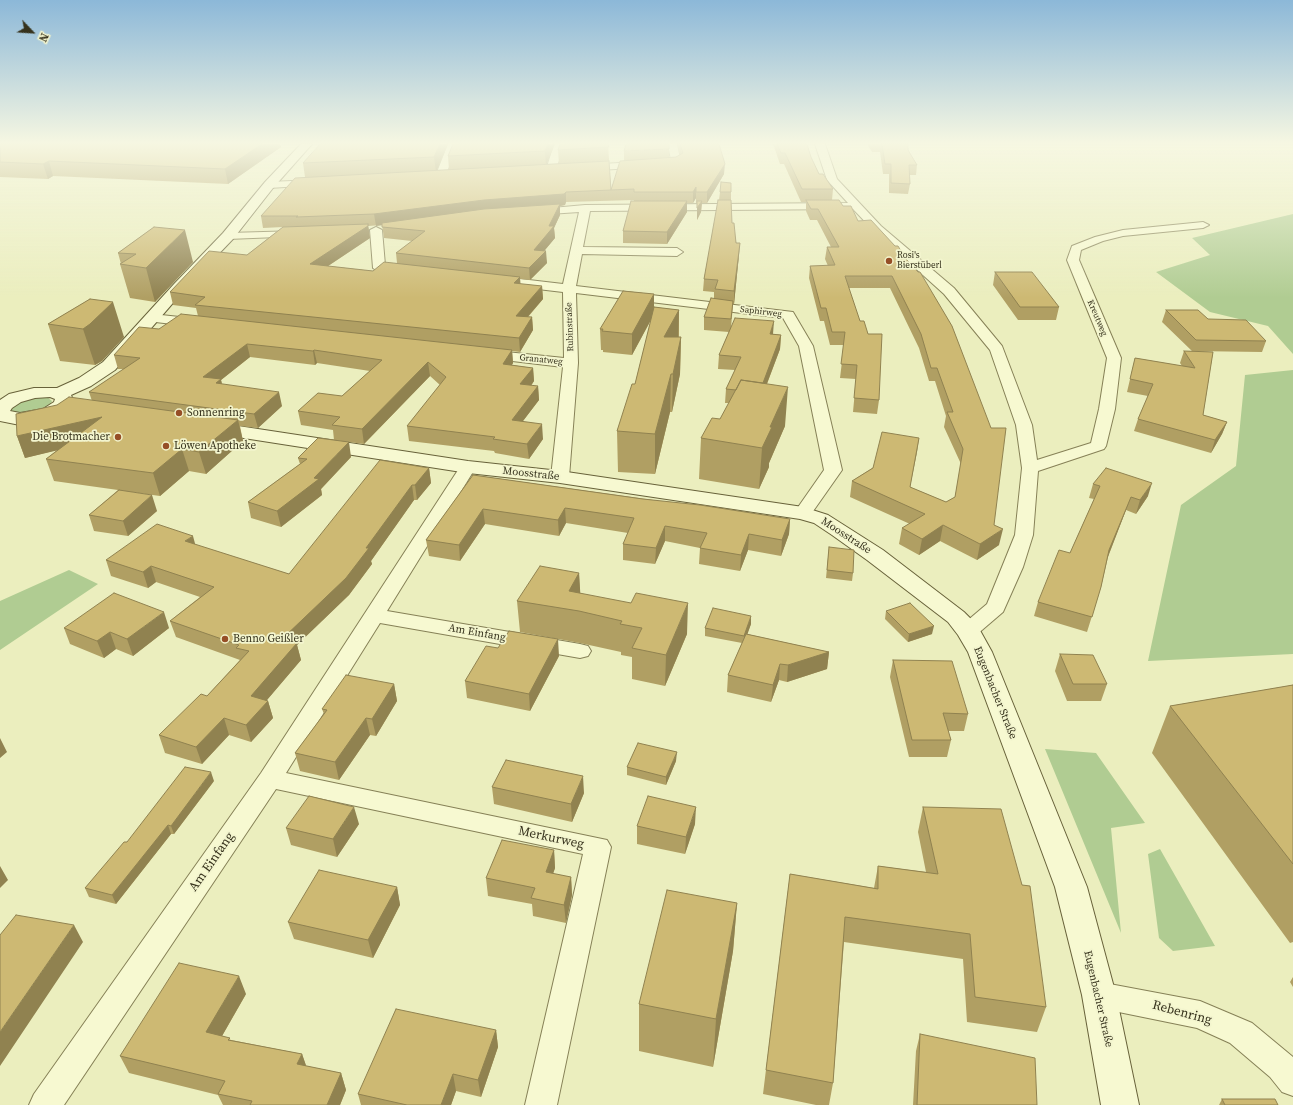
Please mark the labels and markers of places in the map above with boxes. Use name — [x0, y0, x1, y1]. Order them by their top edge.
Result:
place label: Rosi's Bierstüberl — [897, 251, 942, 272]
marker: Rosi's Bierstüberl — [884, 256, 894, 266]
place label: Sonnenring — [187, 406, 245, 420]
marker: Sonnenring — [174, 408, 184, 418]
place label: Die Brotmacher — [32, 430, 110, 444]
marker: Die Brotmacher — [113, 432, 123, 442]
place label: Löwen Apotheke — [174, 439, 256, 453]
marker: Löwen Apotheke — [161, 441, 171, 451]
place label: Benno Geißler — [233, 632, 304, 646]
marker: Benno Geißler — [220, 634, 230, 644]

